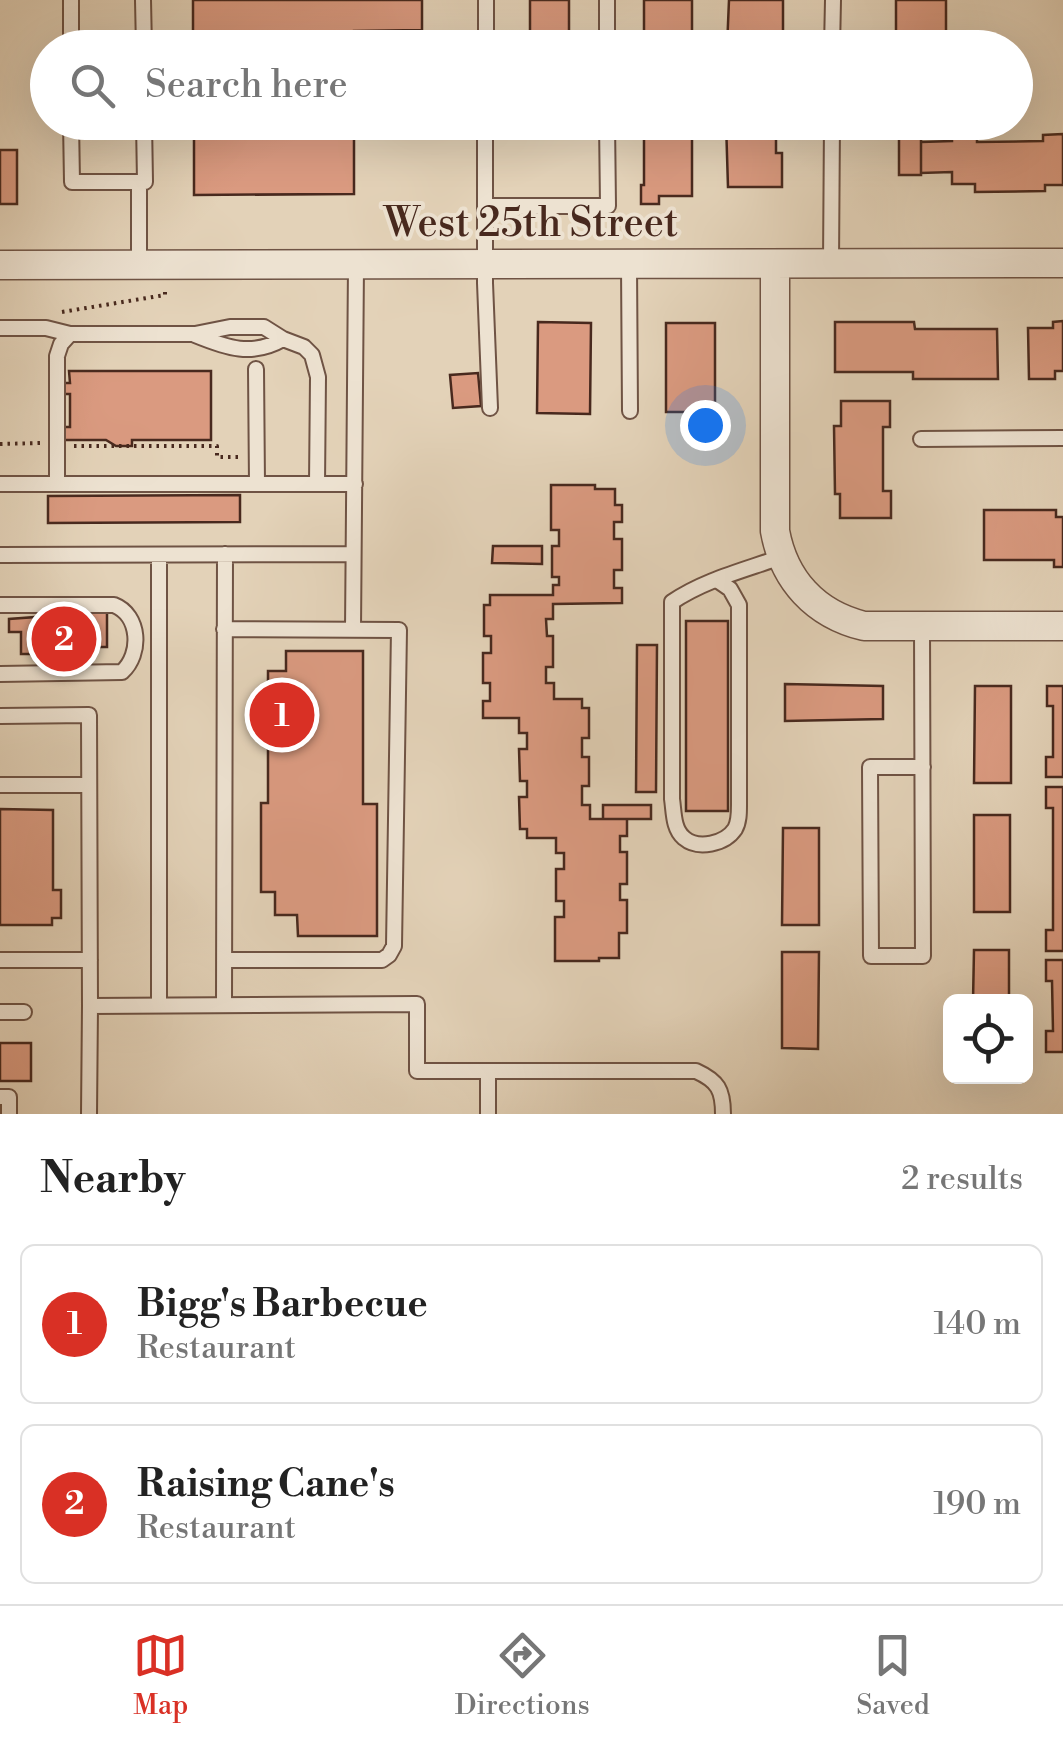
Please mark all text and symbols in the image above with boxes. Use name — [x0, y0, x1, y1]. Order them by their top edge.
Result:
search box — [30, 30, 1033, 140]
icon: search — [65, 58, 120, 113]
text: Search here — [145, 62, 348, 109]
street label: West 25th Street — [382, 199, 678, 249]
your location — [680, 400, 731, 451]
pin: 2 — [32, 602, 96, 676]
pin: 1 — [250, 678, 314, 752]
map controls — [943, 994, 1033, 1084]
button: locate — [943, 994, 1033, 1084]
text: Nearby — [40, 1153, 185, 1206]
text: 2 results — [901, 1159, 1023, 1199]
text: Bigg's Barbecue — [137, 1281, 428, 1328]
text: 1 — [67, 1304, 82, 1344]
text: 140 m — [934, 1304, 1021, 1344]
text: Restaurant — [137, 1328, 296, 1368]
text: Raising Cane's — [137, 1461, 395, 1508]
text: 2 — [64, 1484, 85, 1524]
text: 190 m — [933, 1484, 1021, 1524]
text: Restaurant — [137, 1508, 296, 1548]
tab: Map — [133, 1628, 188, 1723]
tab: Directions — [455, 1628, 590, 1723]
tab: Saved — [856, 1628, 930, 1723]

